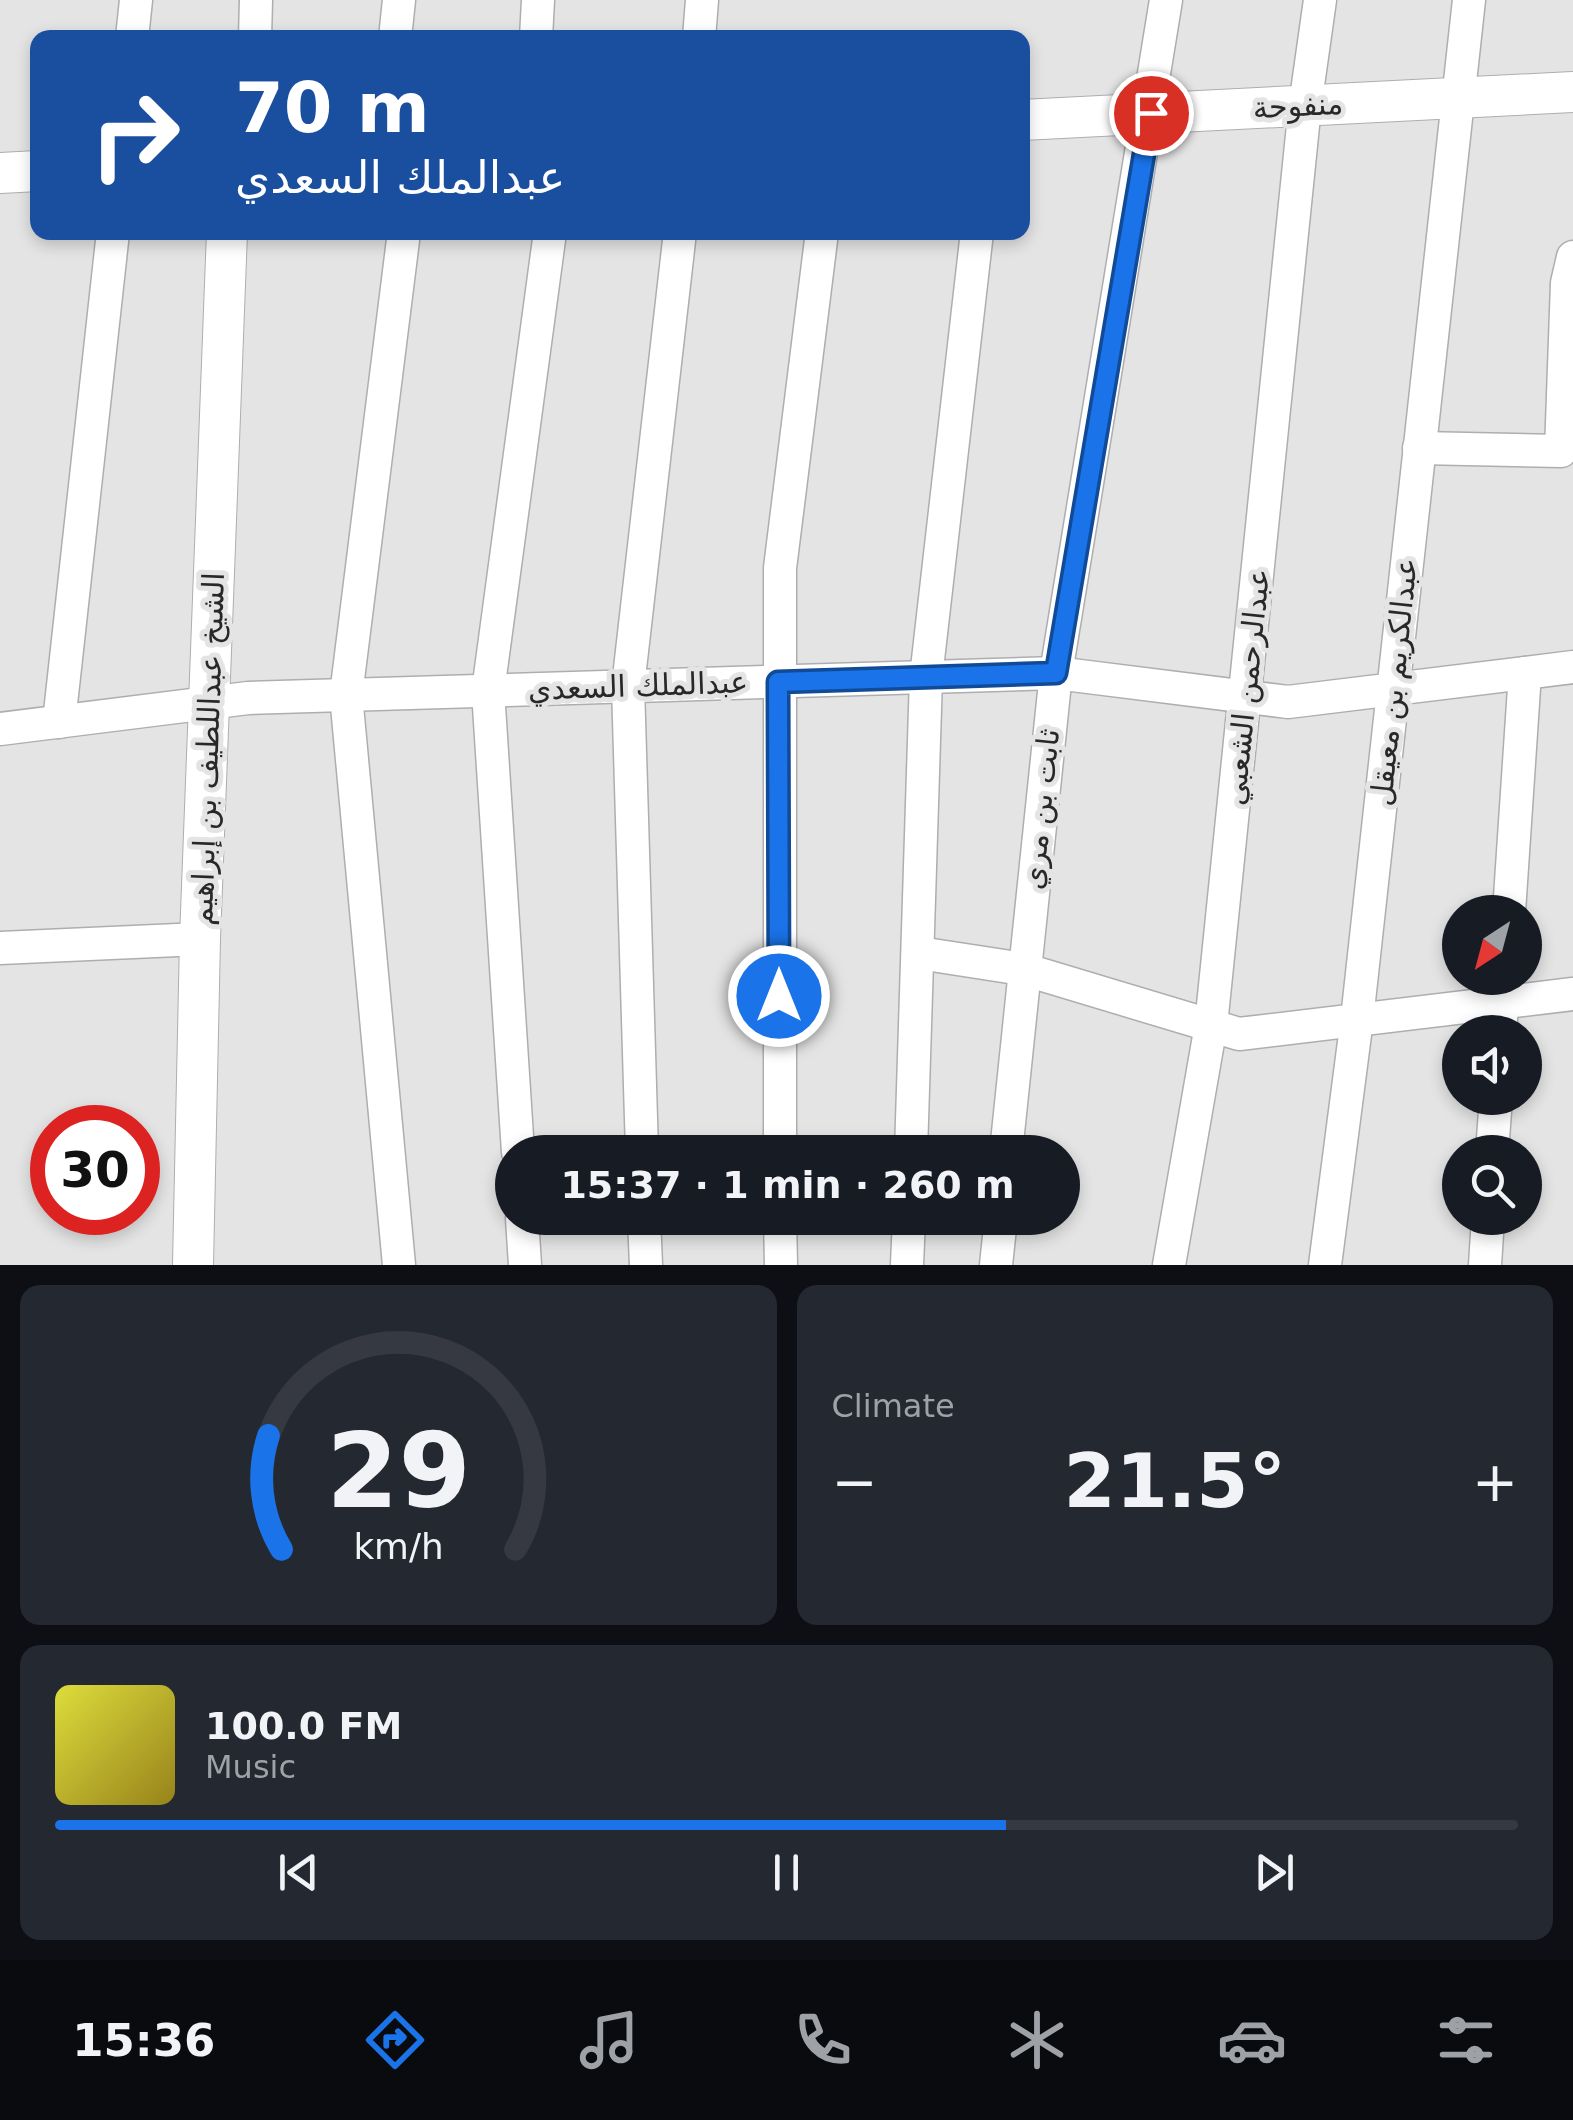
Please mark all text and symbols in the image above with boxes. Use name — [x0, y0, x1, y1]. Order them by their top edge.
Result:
text: 70 m — [235, 67, 430, 149]
icon: right — [70, 70, 200, 200]
pin — [1109, 71, 1194, 156]
icon: arrive — [1124, 86, 1179, 141]
street label: منفوحة — [1252, 86, 1344, 125]
text: عبدالملك السعدي — [235, 151, 565, 204]
street label: عبدالكريم بن معيقل — [1363, 556, 1425, 808]
street label: عبدالرحمن الشعبي — [1217, 567, 1277, 807]
street label: الشيخ عبداللطيف بن إبراهيم — [184, 572, 232, 926]
street label: عبدالملك السعدي — [527, 664, 749, 707]
street label: ثابت بن مري — [1015, 727, 1066, 891]
north arrow — [1442, 895, 1542, 995]
map controls — [1442, 895, 1542, 1235]
position arrow — [727, 944, 831, 1048]
button: sound — [1442, 1015, 1542, 1115]
speed limit sign: 30 — [30, 1105, 160, 1235]
button: search — [1442, 1135, 1542, 1235]
text: 15:37 · 1 min · 260 m — [560, 1163, 1015, 1207]
text: Climate — [832, 1387, 955, 1425]
text: 29 — [326, 1410, 471, 1532]
text: 21.5° — [1063, 1437, 1286, 1525]
text: − — [832, 1450, 878, 1514]
text: + — [1472, 1450, 1518, 1514]
text: km/h — [353, 1526, 443, 1567]
text: 100.0 FM — [205, 1704, 402, 1748]
text: Music — [205, 1748, 296, 1786]
icon: previous — [271, 1845, 326, 1900]
icon: pause — [759, 1845, 814, 1900]
icon: next — [1247, 1845, 1302, 1900]
icon: directions — [360, 2005, 430, 2075]
icon: music — [574, 2005, 644, 2075]
icon: phone — [788, 2005, 858, 2075]
icon: climate — [1002, 2005, 1072, 2075]
icon: car — [1217, 2005, 1287, 2075]
icon: filters — [1431, 2005, 1501, 2075]
text: 15:36 — [72, 2014, 215, 2067]

